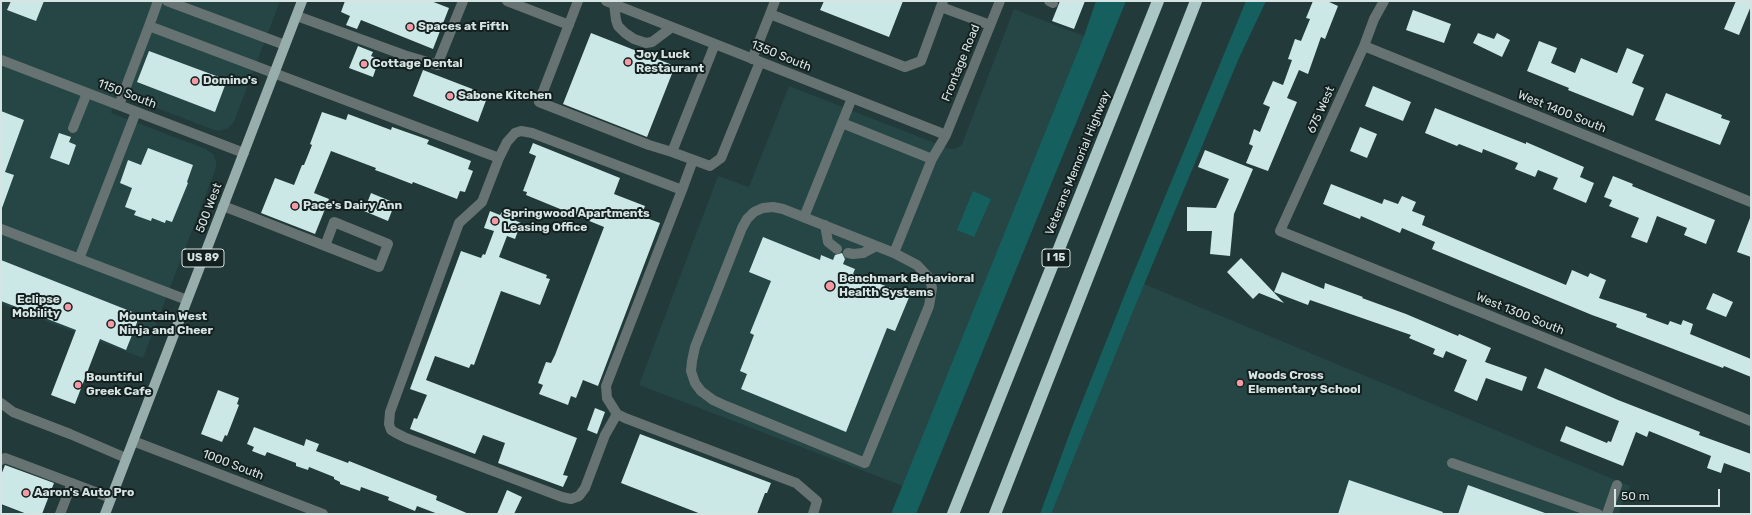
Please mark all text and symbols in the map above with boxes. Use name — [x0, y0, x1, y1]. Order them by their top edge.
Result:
place label: Spaces at Fifth — [418, 20, 509, 34]
marker: Spaces at Fifth — [405, 22, 415, 32]
street label: Frontage Road — [939, 22, 983, 104]
street label: 1350 South — [749, 37, 813, 75]
place label: Joy Luck Restaurant — [636, 48, 704, 76]
place label: Cottage Dental — [372, 57, 463, 71]
marker: Joy Luck Restaurant — [623, 57, 633, 67]
marker: Cottage Dental — [359, 59, 369, 69]
place label: Domino's — [203, 74, 257, 88]
street label: 1150 South — [96, 76, 158, 112]
marker: Domino's — [190, 76, 200, 86]
street label: 675 West — [1304, 84, 1338, 136]
street label: Veterans Memorial Highway — [1042, 88, 1114, 238]
street label: West 1400 South — [1516, 88, 1608, 136]
place label: Sabone Kitchen — [458, 89, 552, 103]
marker: Sabone Kitchen — [445, 91, 455, 101]
street label: 500 West — [193, 181, 225, 235]
place label: Pace's Dairy Ann — [303, 199, 402, 213]
marker: Pace's Dairy Ann — [290, 201, 300, 211]
place label: Springwood Apartments Leasing Office — [503, 207, 650, 235]
marker: Springwood Apartments Leasing Office — [490, 216, 500, 226]
road number: US 89 — [182, 249, 224, 267]
road number: I 15 — [1042, 249, 1070, 267]
place label: Benchmark Behavioral Health Systems — [839, 272, 974, 300]
marker: Benchmark Behavioral Health Systems — [824, 280, 836, 292]
street label: West 1300 South — [1474, 290, 1566, 338]
place label: Eclipse Mobility — [12, 293, 60, 321]
marker: Eclipse Mobility — [63, 302, 73, 312]
place label: Mountain West Ninja and Cheer — [119, 310, 213, 338]
marker: Mountain West Ninja and Cheer — [106, 319, 116, 329]
place label: Woods Cross Elementary School — [1248, 369, 1361, 397]
place label: Bountiful Greek Cafe — [86, 371, 152, 399]
marker: Woods Cross Elementary School — [1235, 378, 1245, 388]
marker: Bountiful Greek Cafe — [73, 380, 83, 390]
street label: 1000 South — [200, 447, 266, 483]
scale bar — [1616, 481, 1722, 507]
place label: Aaron's Auto Pro — [34, 486, 134, 500]
marker: Aaron's Auto Pro — [21, 488, 31, 498]
text: 50 m — [1621, 489, 1649, 503]

